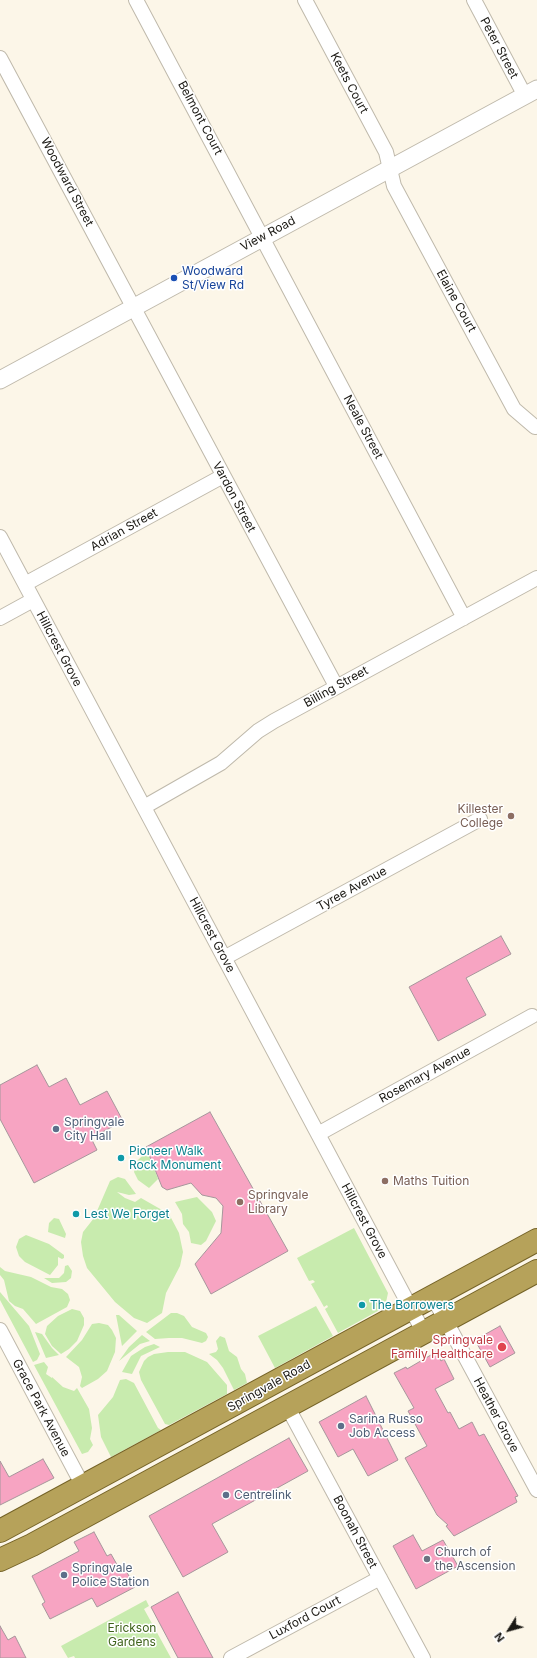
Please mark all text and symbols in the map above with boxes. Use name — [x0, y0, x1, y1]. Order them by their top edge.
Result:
street label: Peter Street — [477, 15, 521, 81]
street label: Keets Court — [327, 50, 371, 116]
street label: Belmont Court — [175, 79, 225, 157]
street label: Woodward Street — [38, 135, 96, 229]
street label: View Road — [238, 214, 298, 254]
place label: Woodward St/View Rd — [182, 264, 244, 292]
street label: Elaine Court — [433, 267, 479, 335]
marker: Woodward St/View Rd — [169, 273, 179, 283]
street label: Neale Street — [340, 393, 386, 461]
street label: Vardon Street — [209, 459, 259, 535]
street label: Adrian Street — [88, 506, 160, 554]
street label: Hillcrest Grove — [33, 609, 85, 689]
street label: Billing Street — [301, 663, 371, 711]
place label: Killester College — [457, 802, 503, 830]
marker: Killester College — [506, 811, 516, 821]
street label: Tyree Avenue — [315, 864, 389, 914]
street label: Hillcrest Grove — [186, 895, 238, 975]
street label: Rosemary Avenue — [377, 1044, 473, 1106]
place label: Springvale City Hall — [64, 1115, 124, 1143]
marker: Springvale City Hall — [51, 1124, 61, 1134]
place label: Pioneer Walk Rock Monument — [129, 1144, 221, 1172]
marker: Pioneer Walk Rock Monument — [116, 1153, 126, 1163]
place label: Maths Tuition — [393, 1174, 469, 1188]
marker: Maths Tuition — [380, 1176, 390, 1186]
street label: Hillcrest Grove — [338, 1181, 390, 1261]
place label: Springvale Library — [248, 1188, 308, 1216]
marker: Springvale Library — [235, 1197, 245, 1207]
place label: Lest We Forget — [84, 1207, 169, 1221]
marker: Lest We Forget — [71, 1209, 81, 1219]
place label: The Borrowers — [370, 1298, 454, 1312]
marker: The Borrowers — [357, 1300, 367, 1310]
place label: Springvale Family Healthcare — [391, 1333, 493, 1361]
marker: Springvale Family Healthcare — [496, 1341, 508, 1353]
street label: Grace Park Avenue — [9, 1357, 73, 1459]
street label: Springvale Road — [225, 1357, 313, 1415]
street label: Heather Grove — [470, 1375, 522, 1455]
place label: Sarina Russo Job Access — [349, 1412, 423, 1440]
marker: Sarina Russo Job Access — [336, 1421, 346, 1431]
place label: Centrelink — [234, 1488, 292, 1502]
marker: Centrelink — [221, 1490, 231, 1500]
street label: Boonah Street — [330, 1493, 380, 1571]
place label: Church of the Ascension — [435, 1545, 515, 1573]
marker: Church of the Ascension — [422, 1554, 432, 1564]
place label: Springvale Police Station — [72, 1561, 149, 1589]
marker: Springvale Police Station — [59, 1570, 69, 1580]
street label: Luxford Court — [267, 1593, 343, 1643]
north arrow — [489, 1610, 529, 1650]
park label: Erickson Gardens — [108, 1621, 156, 1649]
text: N — [491, 1630, 508, 1645]

